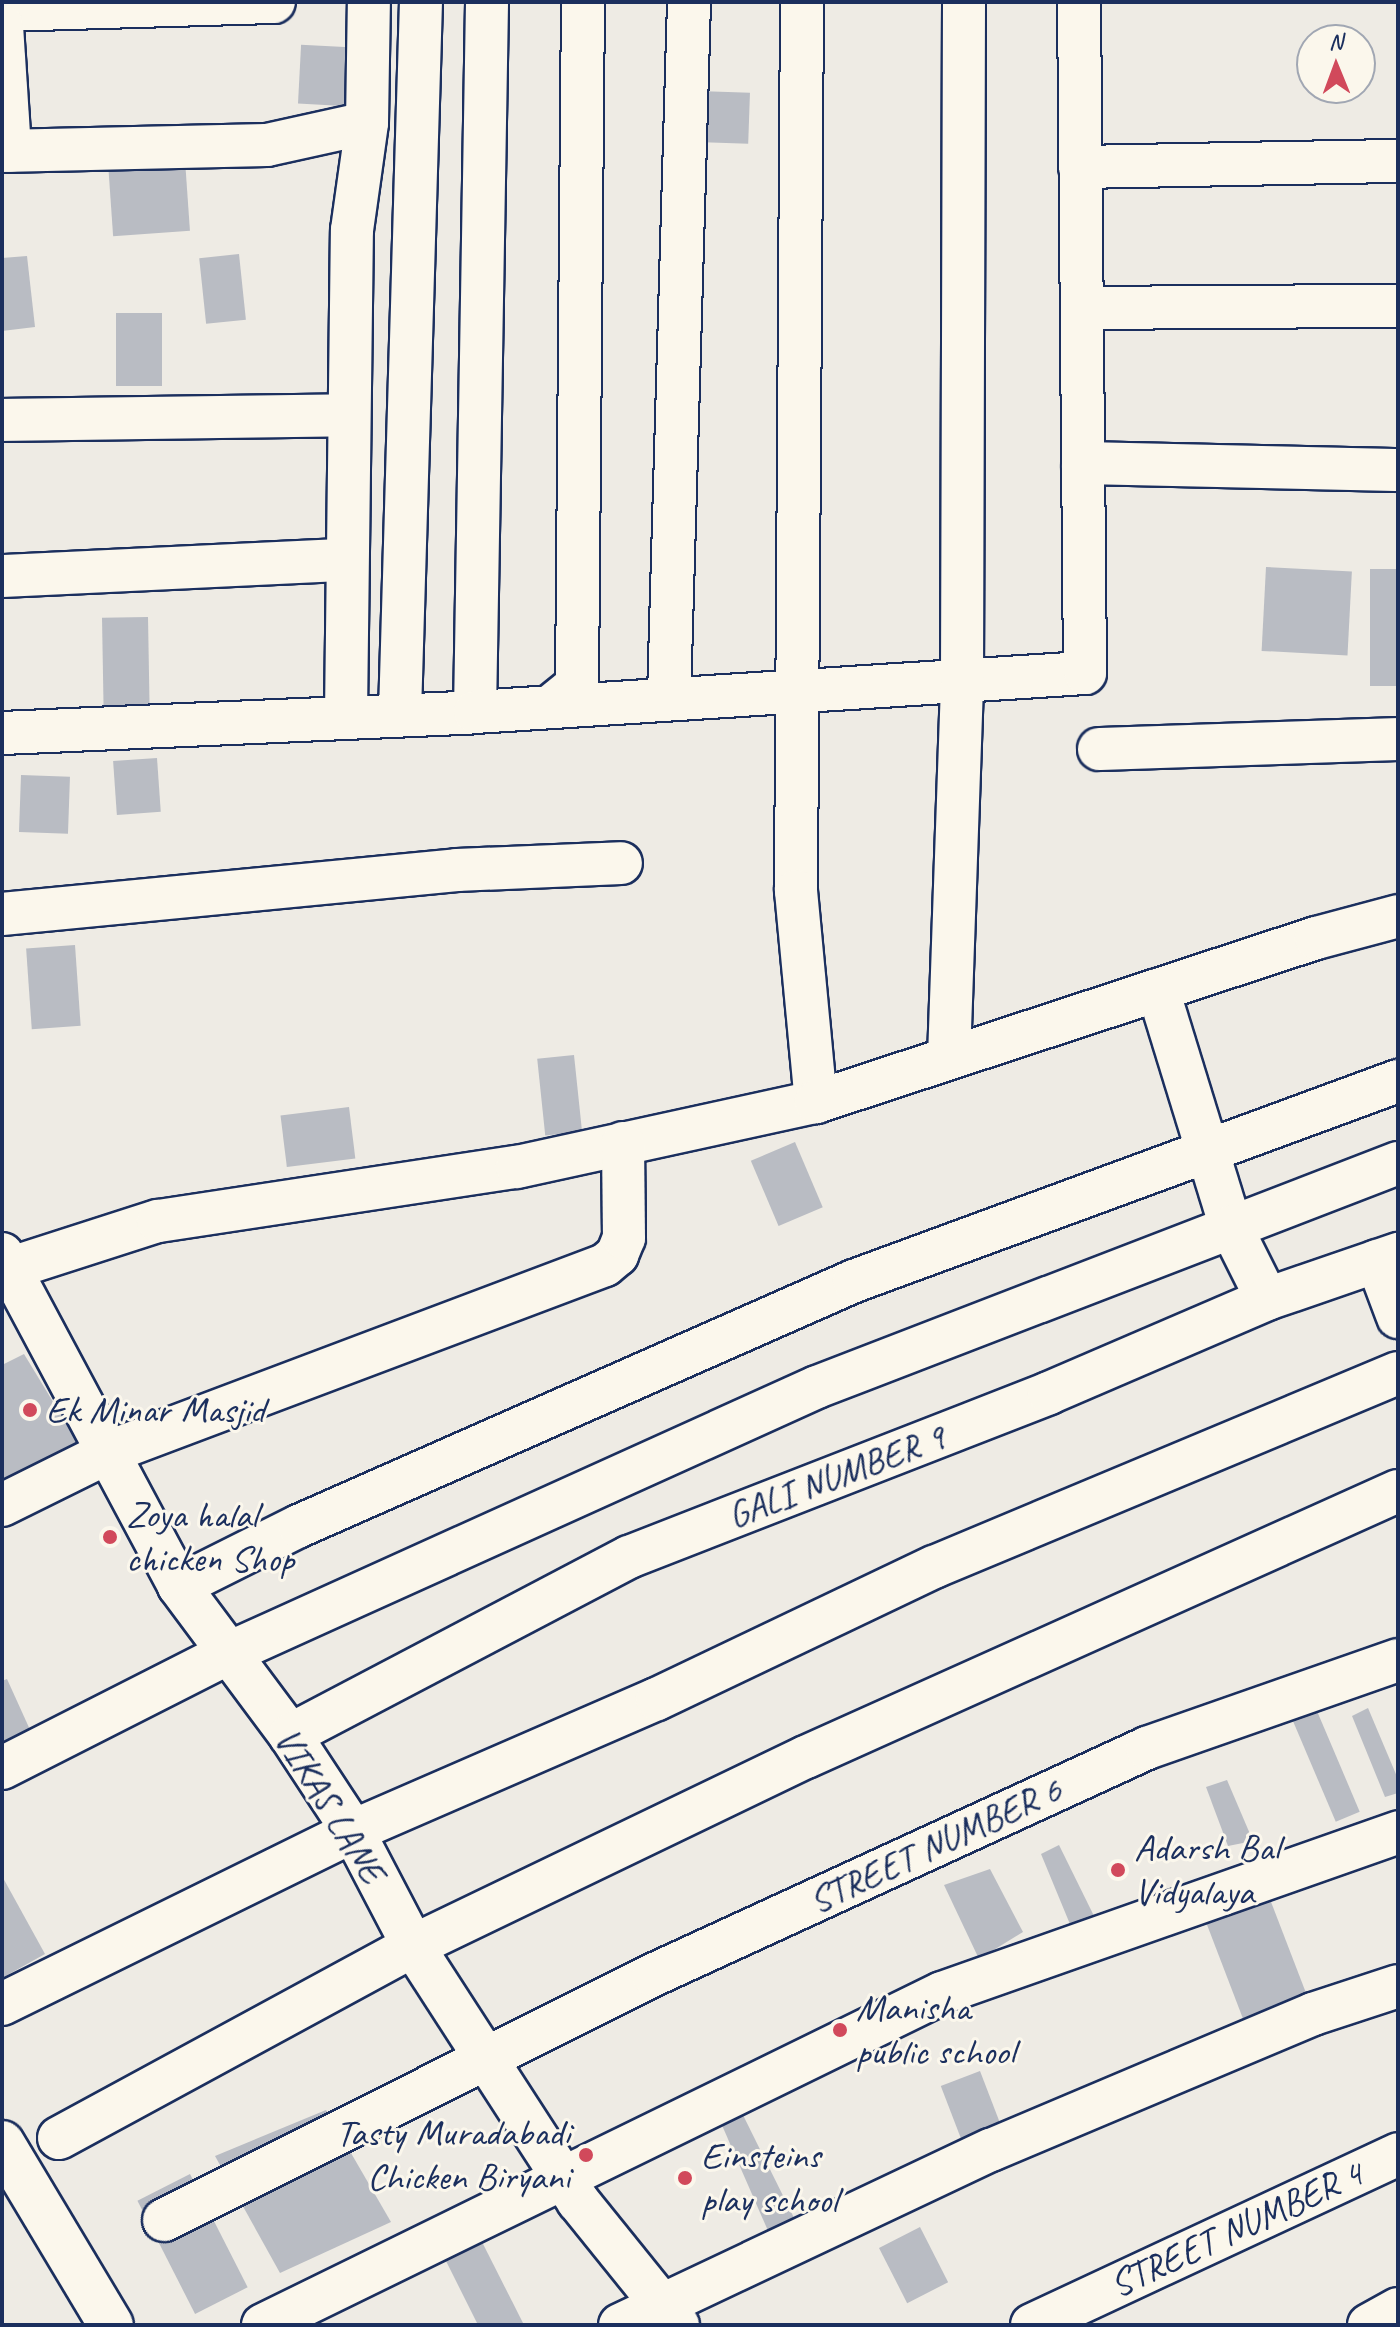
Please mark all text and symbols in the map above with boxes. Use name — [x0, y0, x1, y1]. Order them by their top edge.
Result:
north arrow — [1296, 24, 1376, 104]
text: N — [1329, 28, 1343, 56]
place label: Ek Minar Masjid — [46, 1387, 266, 1433]
marker: Ek Minar Masjid — [21, 1401, 39, 1419]
street label: GALI NUMBER 9 — [720, 1413, 952, 1539]
place label: Zoya halal chicken Shop — [126, 1492, 295, 1582]
marker: Zoya halal chicken Shop — [101, 1528, 119, 1546]
street label: VIKAS LANE — [264, 1719, 396, 1891]
street label: STREET NUMBER 6 — [801, 1766, 1069, 1924]
place label: Adarsh Bal Vidyalaya — [1134, 1825, 1281, 1914]
marker: Adarsh Bal Vidyalaya — [1109, 1861, 1127, 1879]
place label: Manisha public school — [856, 1985, 1014, 2074]
marker: Manisha public school — [831, 2021, 849, 2039]
place label: Tasty Muradabadi Chicken Biryani — [336, 2110, 570, 2200]
place label: Einsteins play school — [701, 2133, 837, 2222]
marker: Tasty Muradabadi Chicken Biryani — [577, 2146, 595, 2164]
street label: STREET NUMBER 4 — [1102, 2150, 1370, 2308]
marker: Einsteins play school — [676, 2169, 694, 2187]

